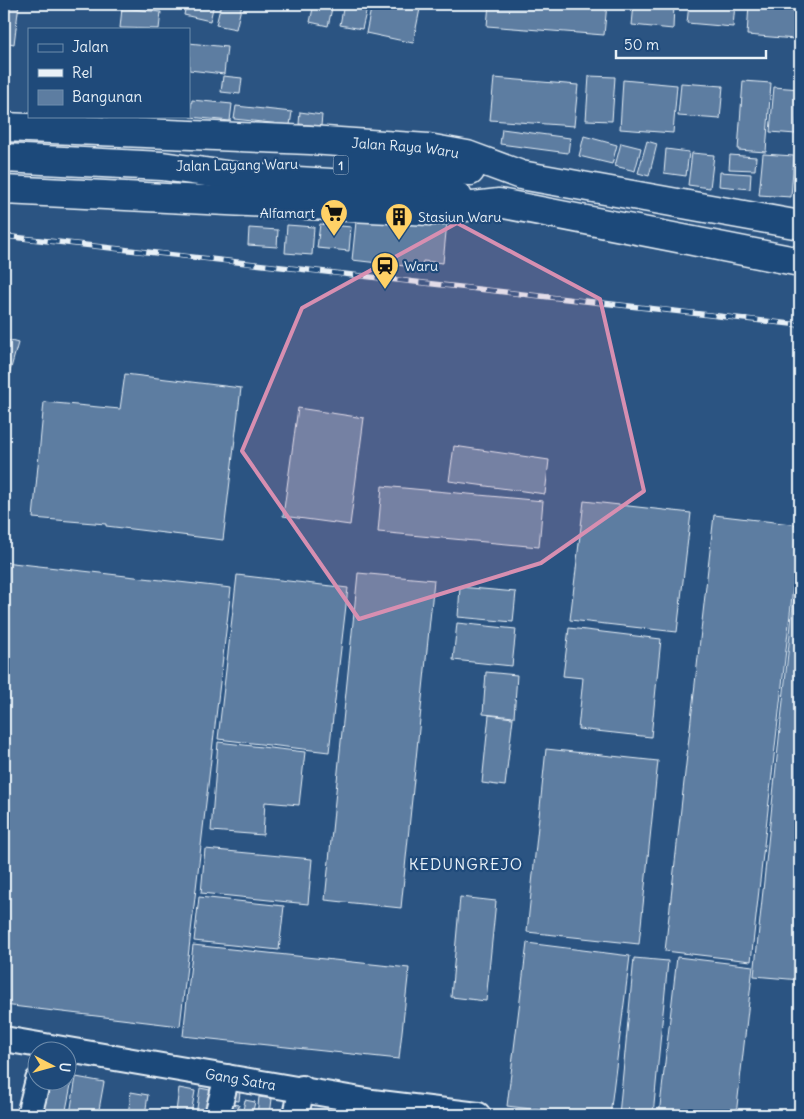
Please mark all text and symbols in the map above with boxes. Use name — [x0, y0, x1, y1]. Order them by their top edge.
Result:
legend — [28, 28, 190, 118]
scale bar — [616, 28, 766, 60]
text: 50 m — [624, 35, 659, 54]
text: Jalan — [72, 37, 109, 56]
text: Rel — [72, 63, 93, 82]
text: Bangunan — [72, 87, 142, 106]
street label: Jalan Raya Waru — [351, 134, 461, 162]
street label: Jalan Layang Waru — [176, 155, 298, 175]
road number: 1 — [334, 156, 348, 174]
supermarket icon: Alfamart — [319, 198, 349, 237]
building icon: Stasiun Waru — [384, 202, 414, 241]
place label: Alfamart — [260, 204, 315, 222]
place label: Stasiun Waru — [418, 208, 502, 226]
station icon: Waru — [370, 251, 400, 290]
place label: Waru — [404, 257, 438, 275]
district label: KEDUNGREJO — [409, 854, 523, 874]
north arrow — [28, 1042, 78, 1092]
text: U — [55, 1062, 74, 1073]
street label: Gang Satra — [204, 1065, 277, 1094]

